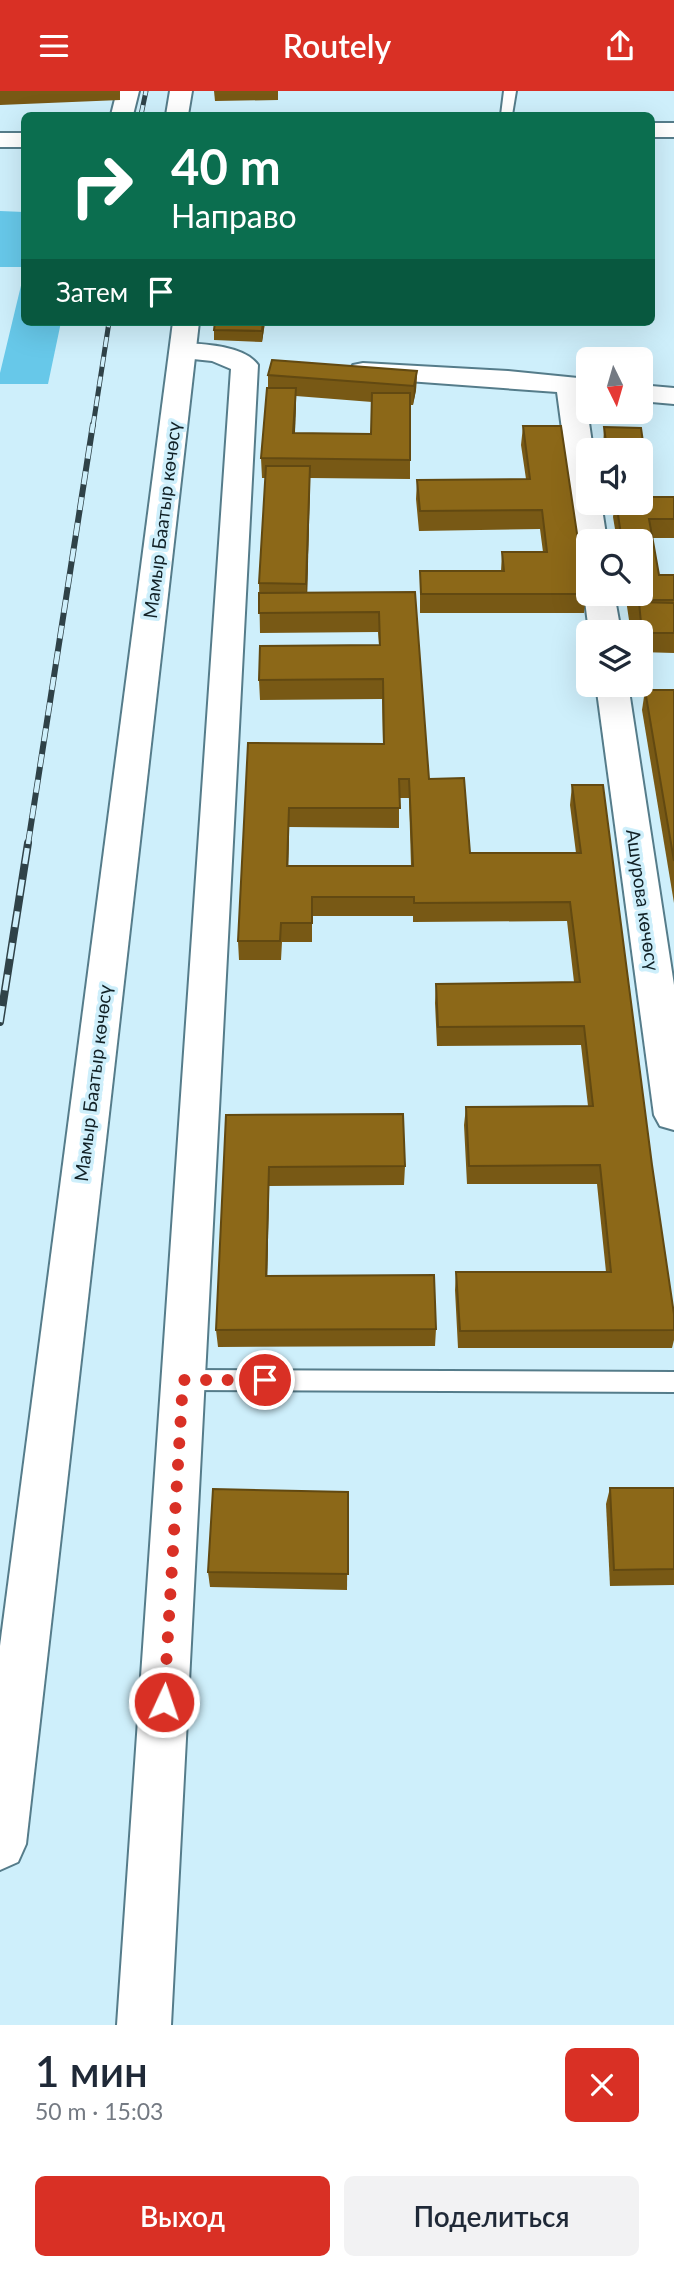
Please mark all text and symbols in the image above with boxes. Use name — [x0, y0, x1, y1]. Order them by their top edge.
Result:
text: Routely — [283, 26, 391, 65]
icon: menu — [35, 27, 73, 65]
icon: share — [601, 27, 639, 65]
text: 40 m — [171, 137, 281, 195]
icon: right — [56, 140, 147, 231]
text: Направо — [171, 196, 297, 235]
icon: arrive — [142, 273, 180, 311]
text: Затем — [56, 276, 128, 308]
north arrow — [576, 347, 653, 423]
map controls — [576, 347, 653, 697]
street label: Мамыр Баатыр көчөсү — [138, 420, 185, 620]
button: sound — [576, 438, 653, 515]
button: search — [576, 529, 653, 606]
button: layers — [576, 620, 653, 697]
street label: Ашурова көчөсү — [622, 828, 665, 973]
street label: Мамыр Баатыр көчөсү — [69, 983, 116, 1183]
pin — [235, 1350, 295, 1410]
icon: arrive — [246, 1361, 284, 1399]
position arrow — [127, 1665, 201, 1739]
text: 1 мин — [35, 2046, 148, 2096]
button: close — [565, 2048, 639, 2122]
text: 50 m · 15:03 — [35, 2097, 163, 2125]
button: Выход — [35, 2176, 330, 2256]
button: Поделиться — [344, 2176, 639, 2256]

